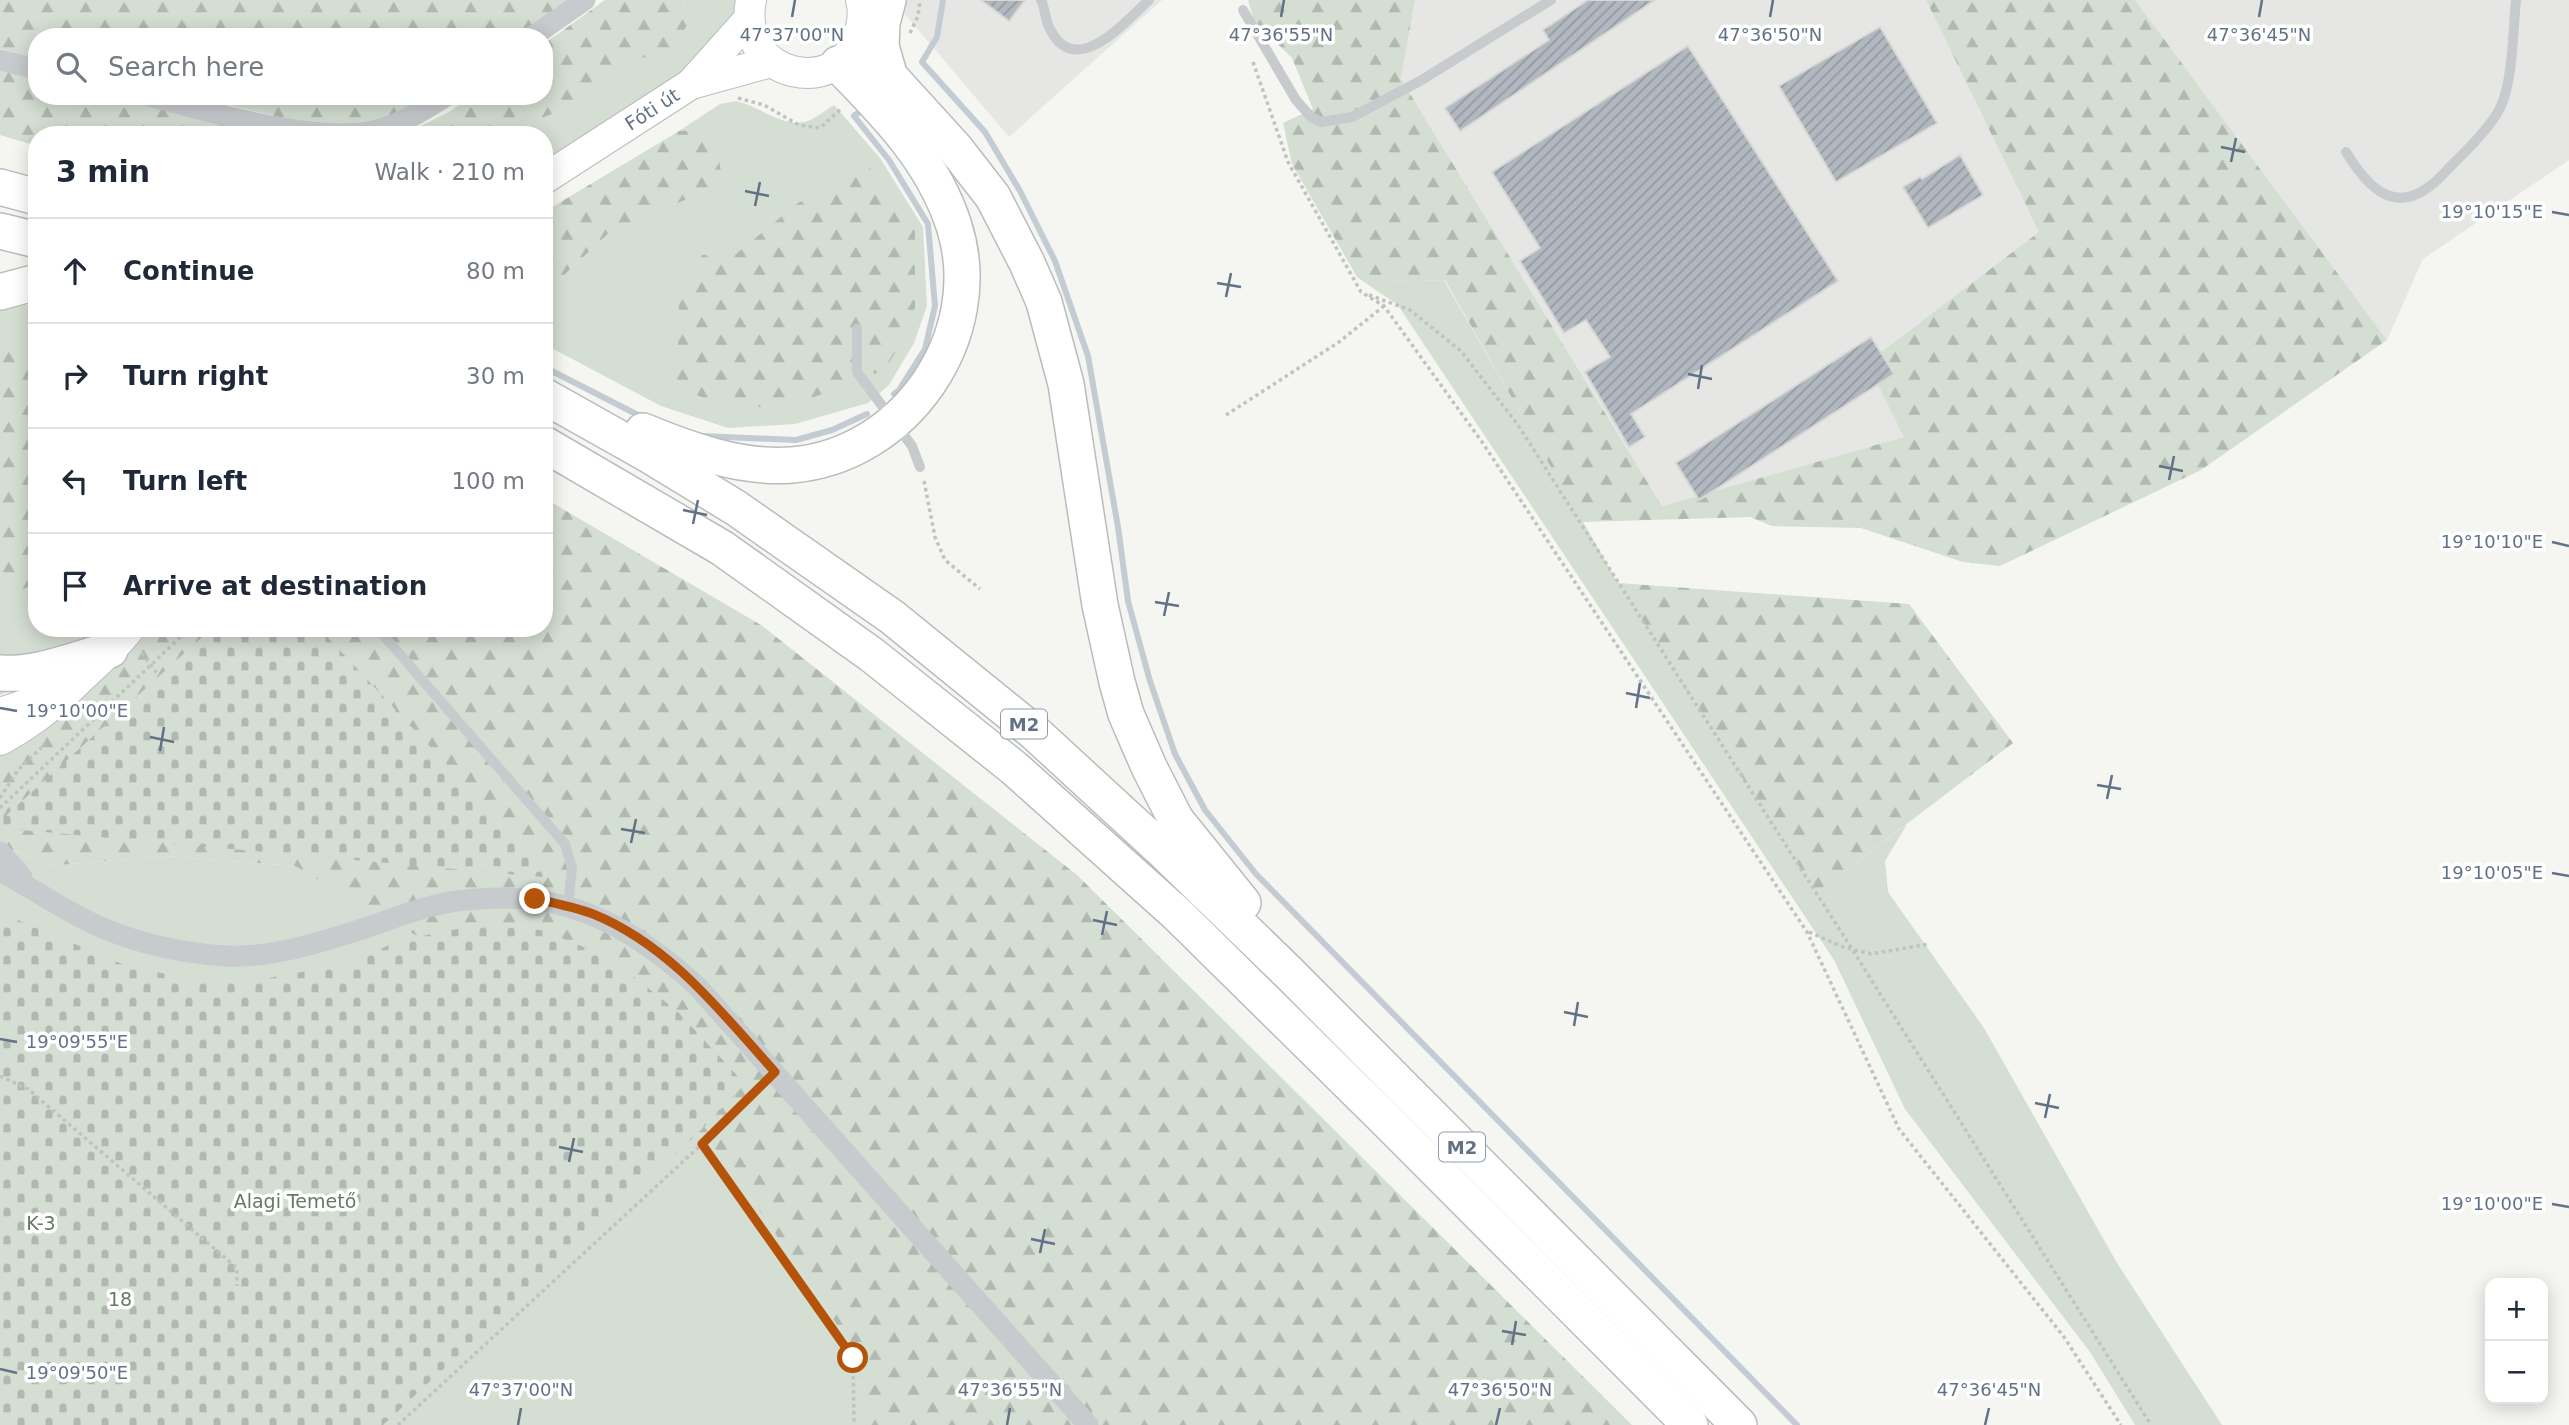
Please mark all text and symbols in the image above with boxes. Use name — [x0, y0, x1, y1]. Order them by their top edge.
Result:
text: 47°37'00"N — [740, 24, 844, 45]
text: 47°36'55"N — [1229, 24, 1333, 45]
text: 47°36'50"N — [1718, 24, 1822, 45]
text: 47°36'45"N — [2207, 24, 2311, 45]
search box — [28, 28, 553, 105]
icon: search — [52, 48, 90, 86]
text: Search here — [108, 52, 264, 82]
street label: Fóti út — [621, 83, 683, 135]
text: 3 min — [56, 154, 150, 189]
text: Walk · 210 m — [374, 159, 525, 185]
text: 19°10'15"E — [2441, 201, 2543, 222]
icon: ahead — [56, 252, 94, 290]
text: Continue — [123, 256, 254, 286]
text: 80 m — [466, 258, 525, 284]
icon: right — [56, 357, 94, 395]
text: Turn right — [123, 361, 268, 391]
text: 30 m — [466, 363, 525, 389]
icon: left — [56, 462, 94, 500]
text: Turn left — [123, 466, 247, 496]
text: 100 m — [451, 468, 525, 494]
text: 19°10'10"E — [2441, 531, 2543, 552]
icon: arrive — [56, 567, 94, 605]
text: Arrive at destination — [123, 571, 427, 601]
text: 19°10'00"E — [26, 700, 128, 721]
road number: M2 — [1001, 710, 1047, 738]
text: 19°10'05"E — [2441, 862, 2543, 883]
route end — [519, 883, 550, 914]
text: 19°09'55"E — [26, 1031, 128, 1052]
road number: M2 — [1439, 1132, 1485, 1162]
park label: Alagi Temető — [234, 1190, 356, 1212]
text: 19°10'00"E — [2441, 1193, 2543, 1214]
park label: K-3 — [26, 1212, 56, 1234]
map controls — [2485, 1278, 2548, 1404]
button: + — [2485, 1278, 2548, 1341]
park label: 18 — [108, 1288, 132, 1310]
button: − — [2485, 1341, 2548, 1404]
route start — [837, 1342, 868, 1373]
text: 19°09'50"E — [26, 1362, 128, 1383]
text: 47°37'00"N — [469, 1379, 573, 1400]
text: 47°36'55"N — [958, 1379, 1062, 1400]
text: 47°36'50"N — [1448, 1379, 1552, 1400]
text: 47°36'45"N — [1937, 1379, 2041, 1400]

